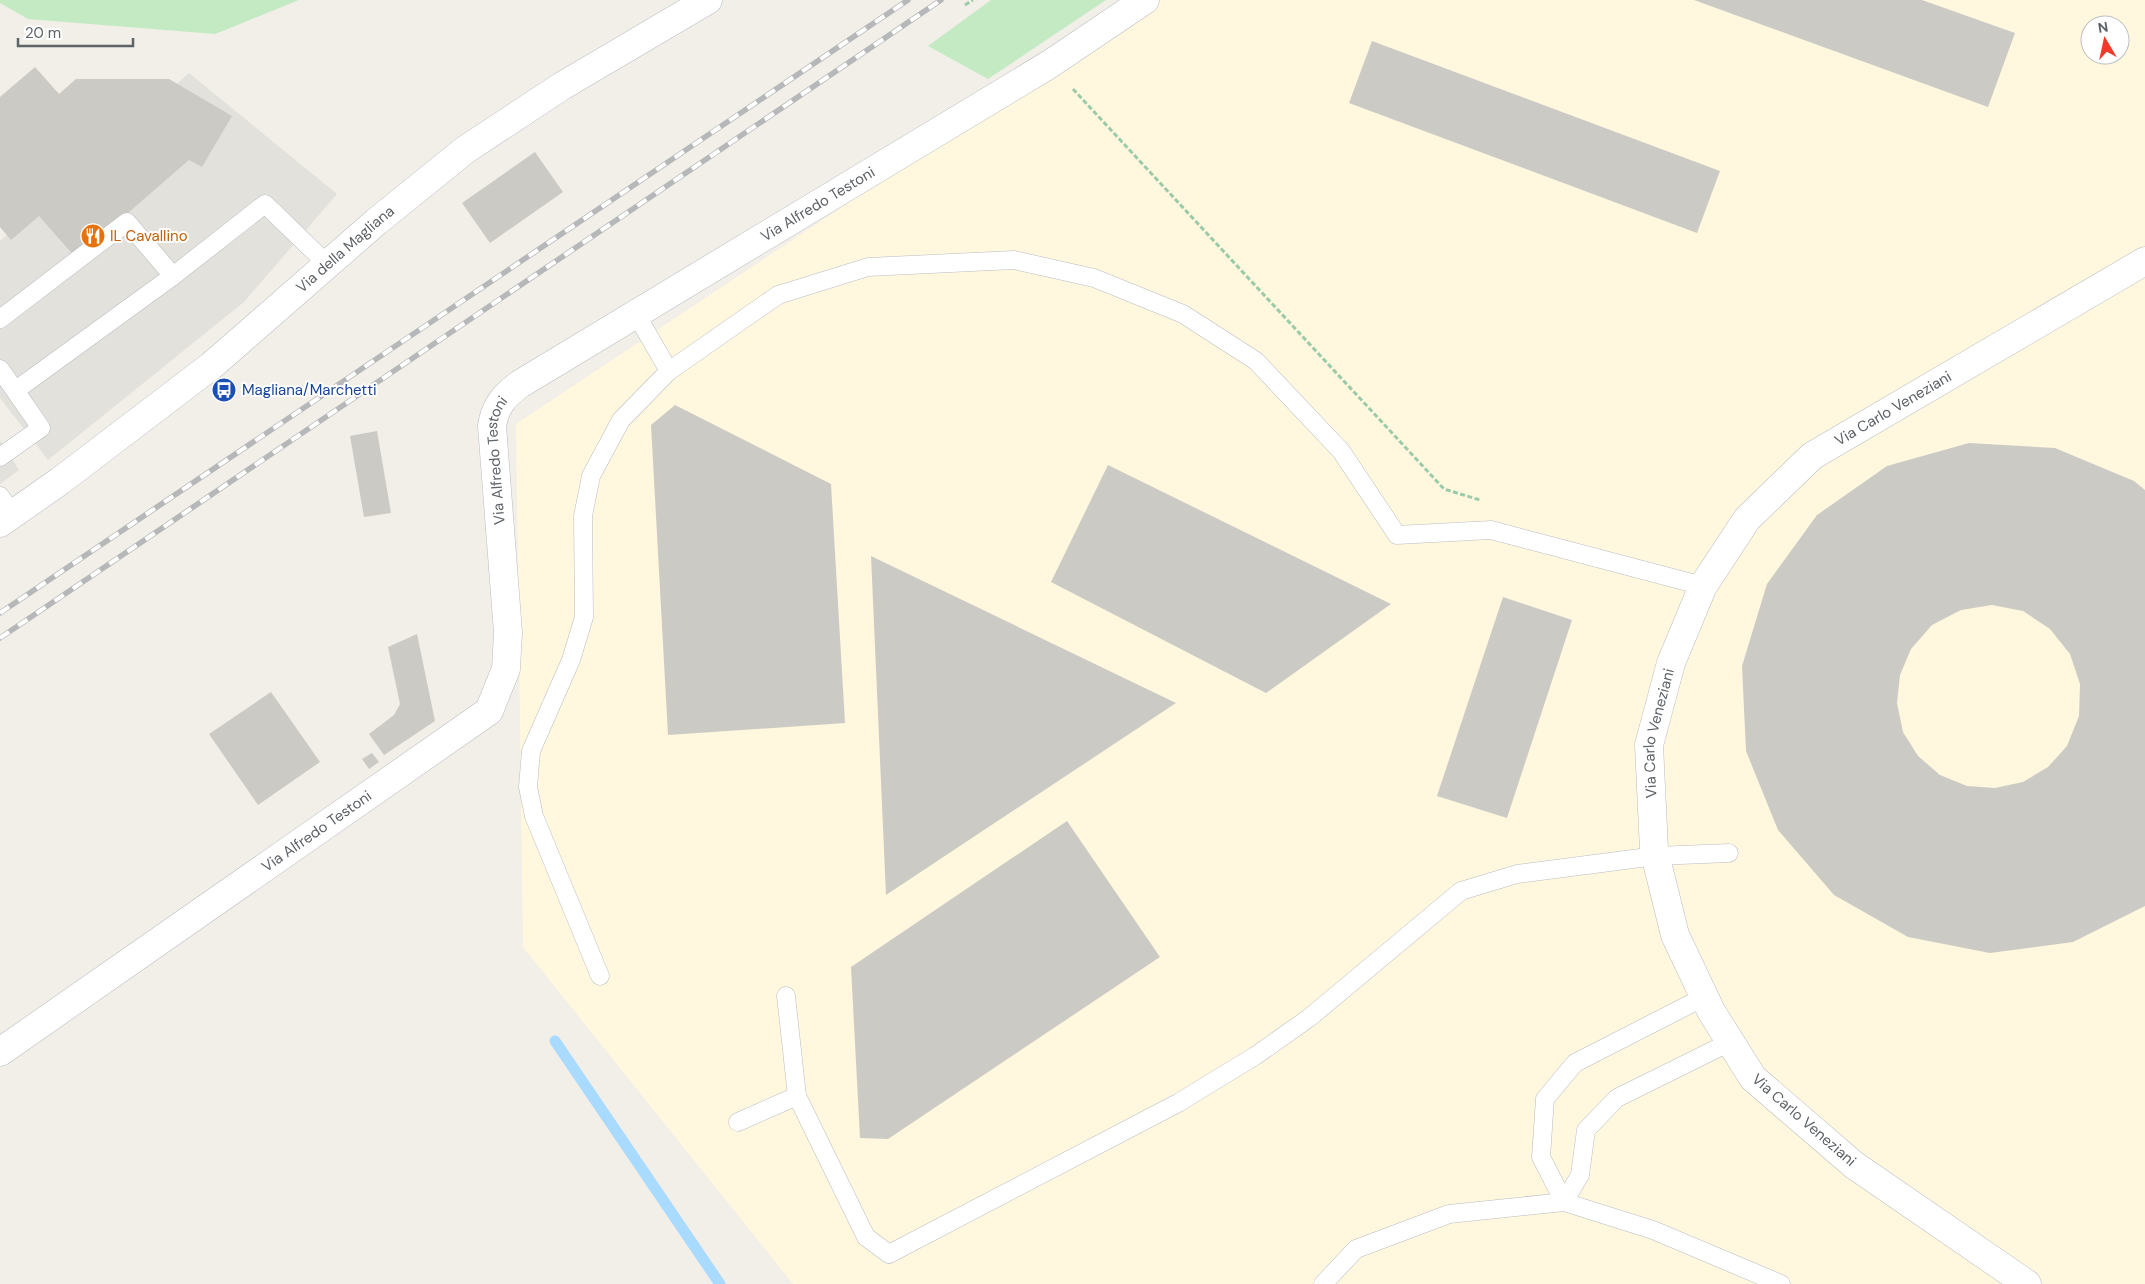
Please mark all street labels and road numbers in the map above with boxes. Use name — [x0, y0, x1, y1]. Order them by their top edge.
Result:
street label: Via Alfredo Testoni — [757, 162, 879, 246]
street label: Via della Magliana — [292, 201, 398, 297]
street label: Via Carlo Veneziani — [1831, 367, 1955, 451]
street label: Via Alfredo Testoni — [482, 392, 512, 526]
street label: Via Carlo Veneziani — [1639, 666, 1679, 799]
street label: Via Alfredo Testoni — [258, 786, 376, 877]
street label: Via Carlo Veneziani — [1748, 1069, 1860, 1171]

